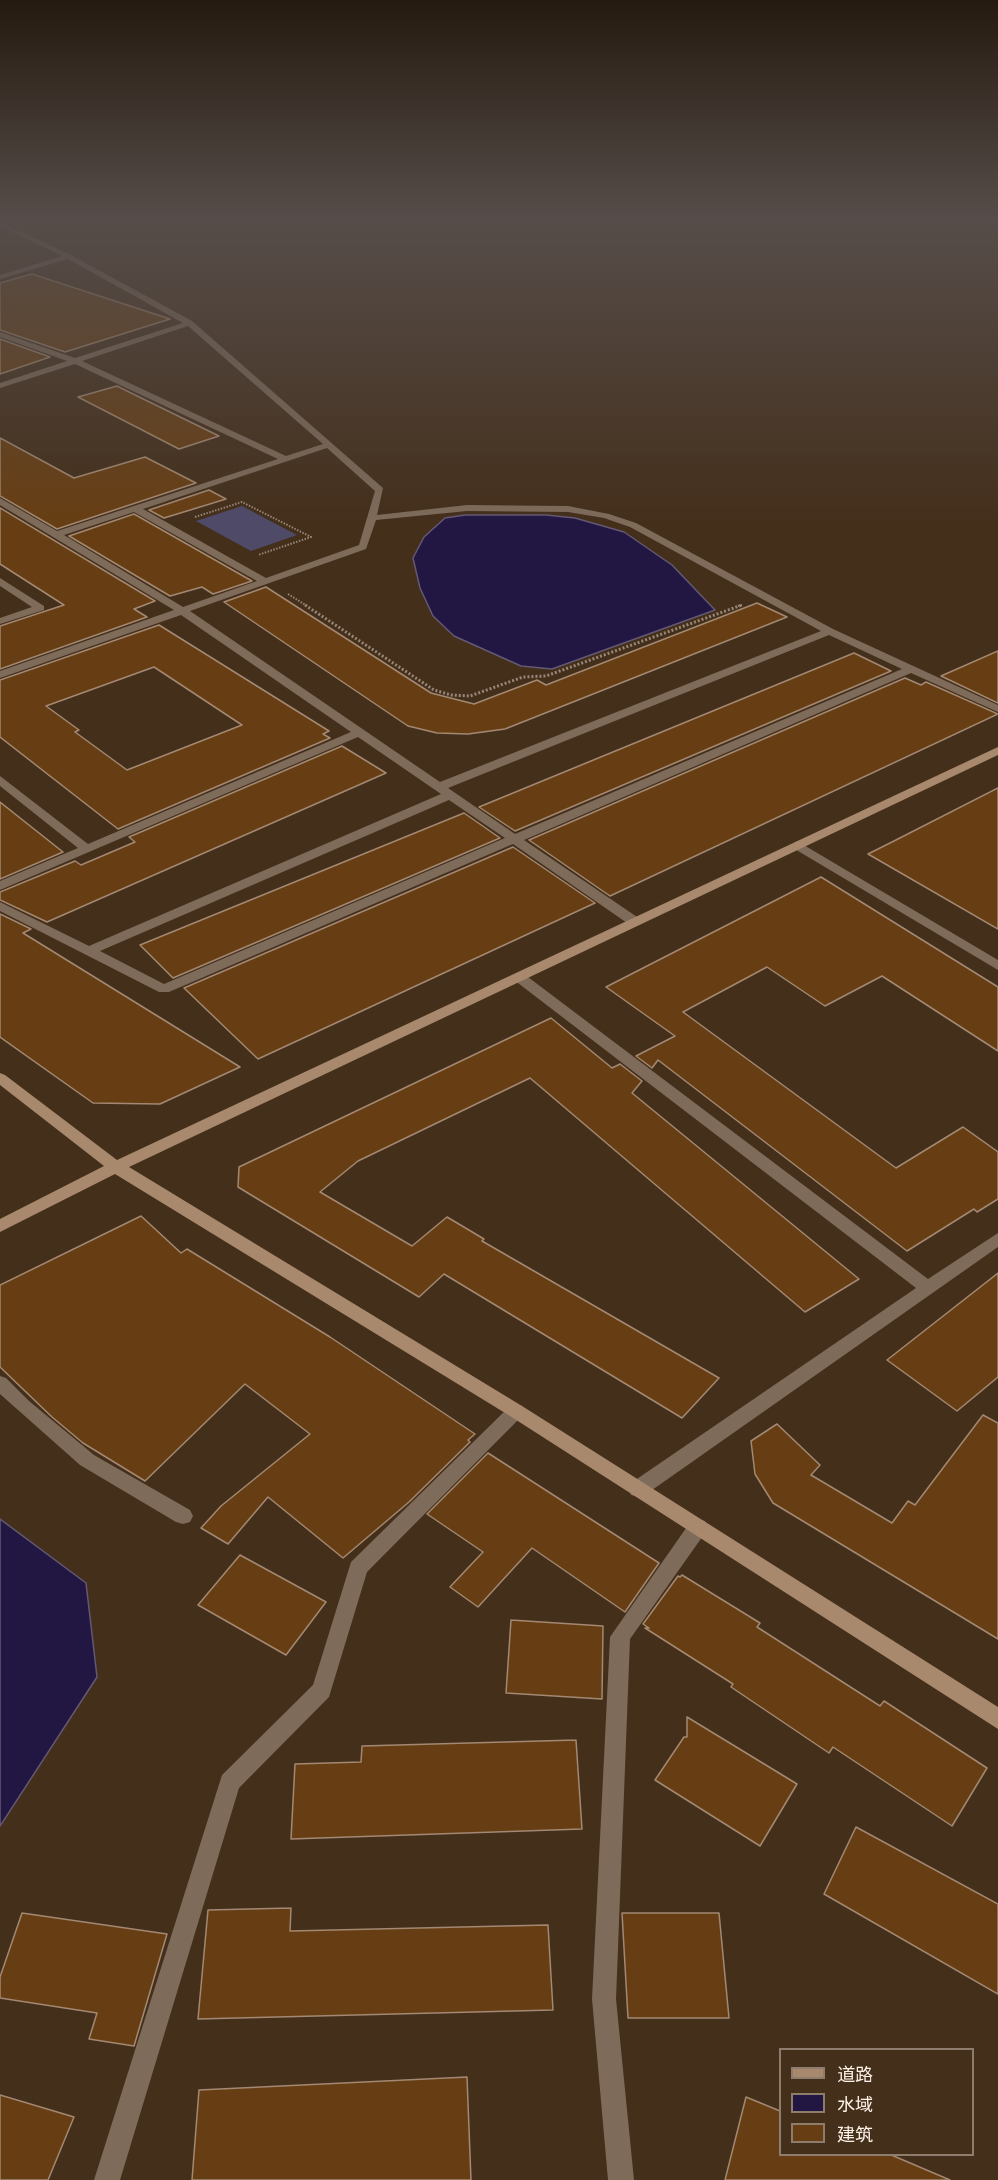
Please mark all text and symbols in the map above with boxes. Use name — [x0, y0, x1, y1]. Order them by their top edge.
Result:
legend — [779, 2048, 974, 2156]
text: 道路 — [837, 2064, 873, 2085]
text: 水域 — [837, 2094, 873, 2115]
text: 建筑 — [837, 2124, 873, 2145]

